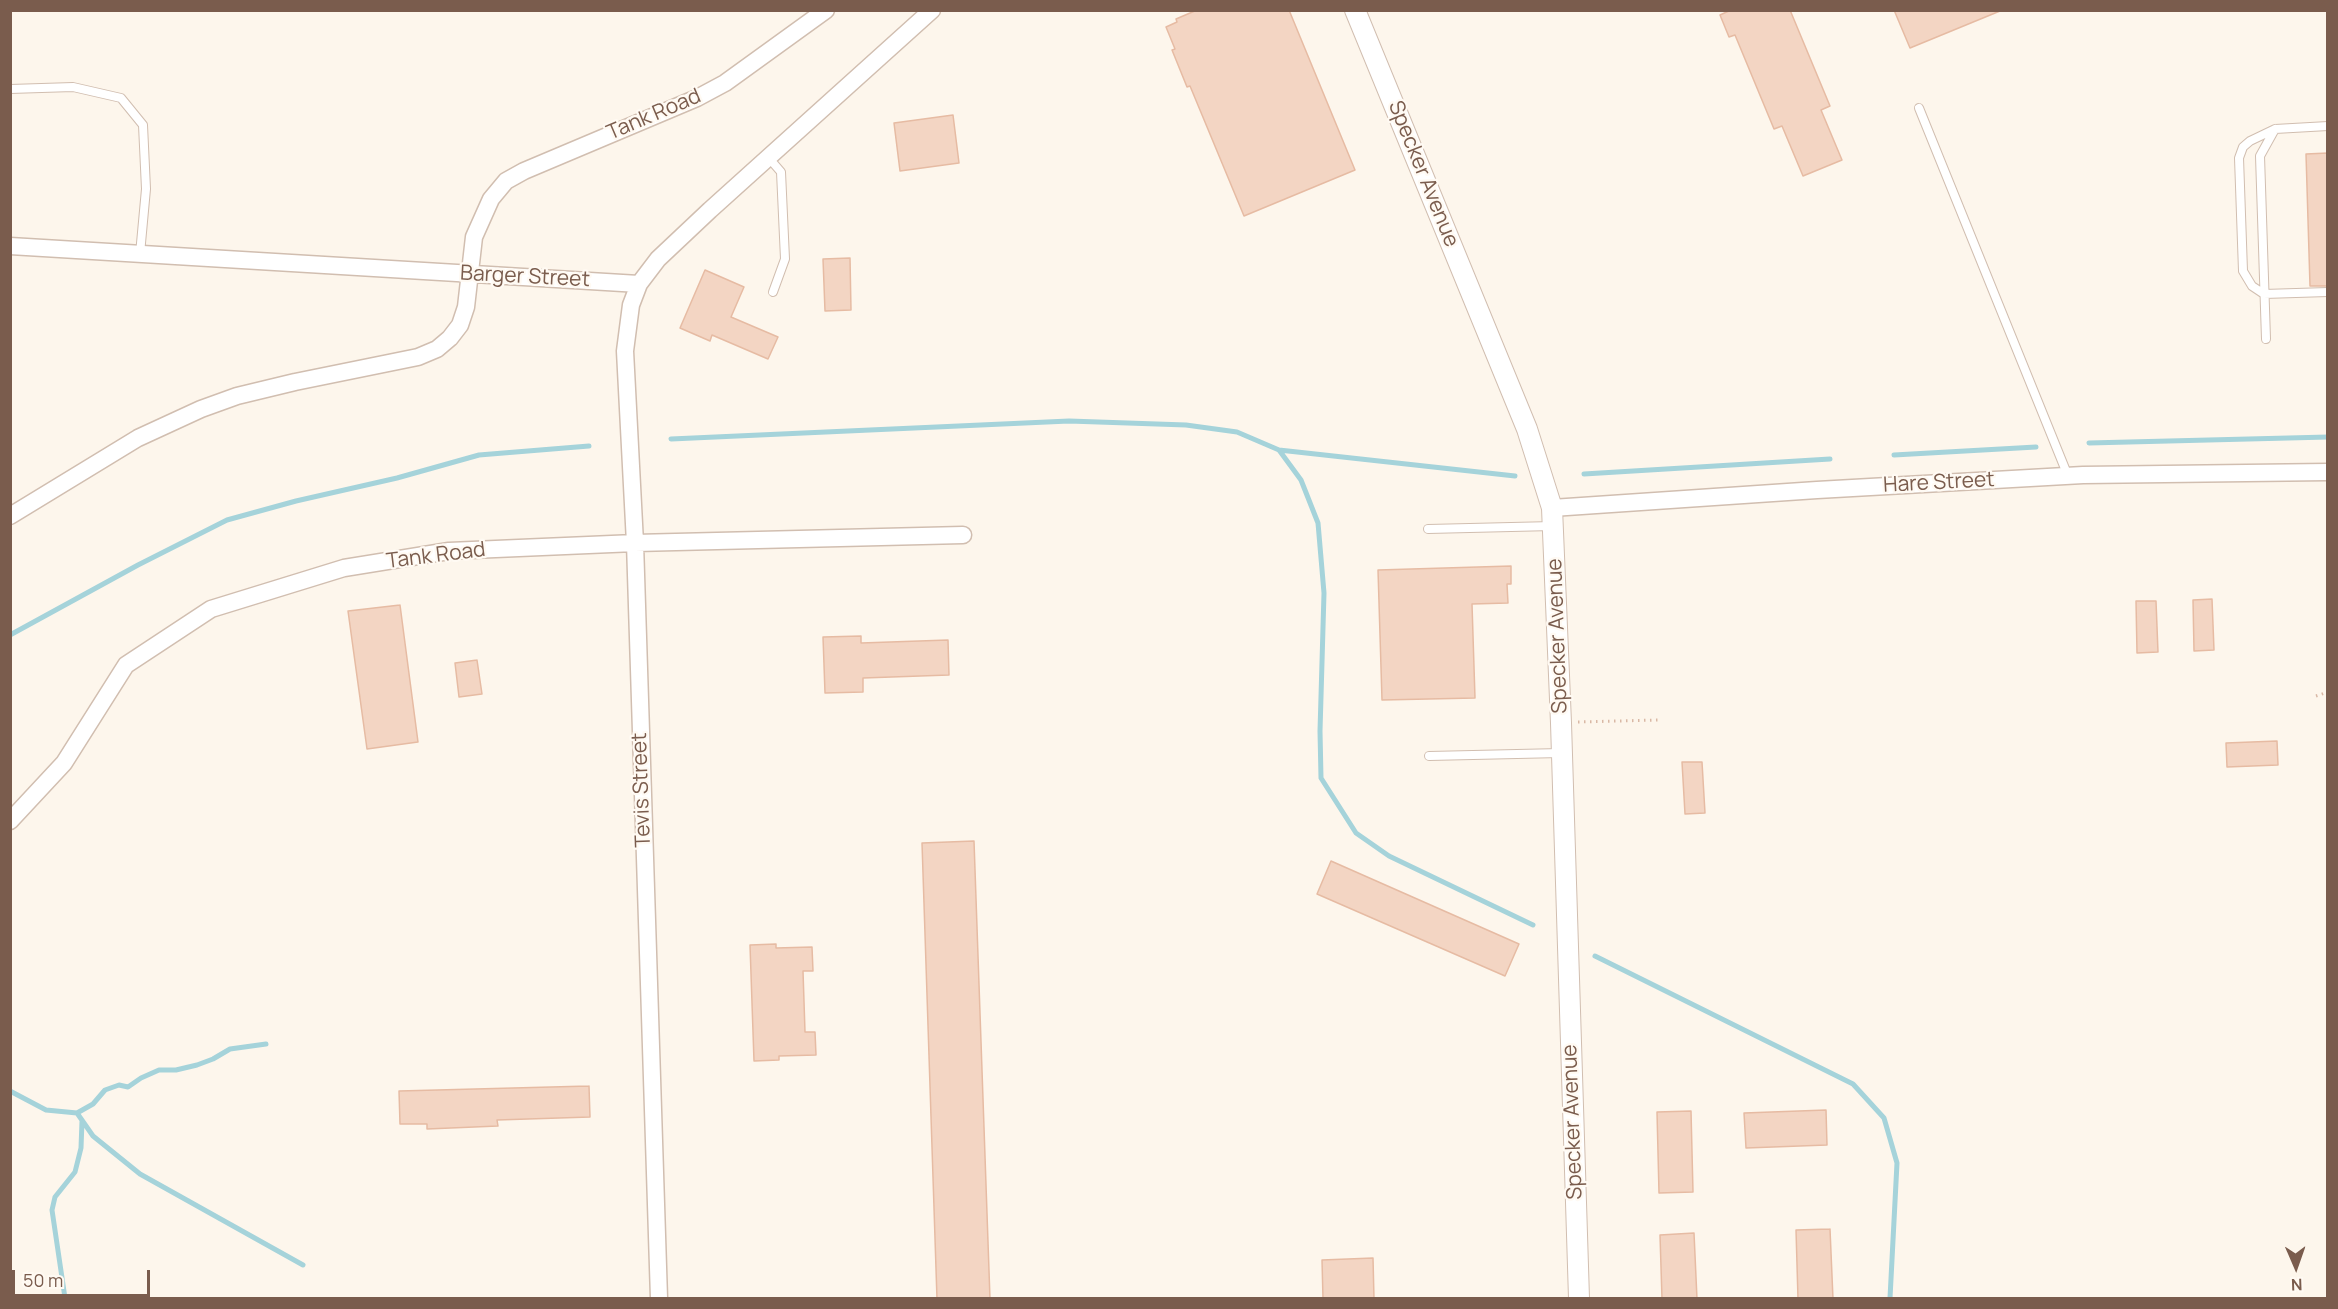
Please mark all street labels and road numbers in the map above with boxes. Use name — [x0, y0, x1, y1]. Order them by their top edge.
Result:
street label: Tank Road — [603, 84, 705, 146]
street label: Specker Avenue — [1382, 97, 1464, 251]
street label: Barger Street — [460, 261, 590, 293]
street label: Hare Street — [1883, 467, 1995, 499]
street label: Tank Road — [385, 537, 487, 575]
street label: Specker Avenue — [1543, 558, 1573, 714]
street label: Tevis Street — [627, 732, 657, 848]
street label: Specker Avenue — [1558, 1044, 1588, 1200]

